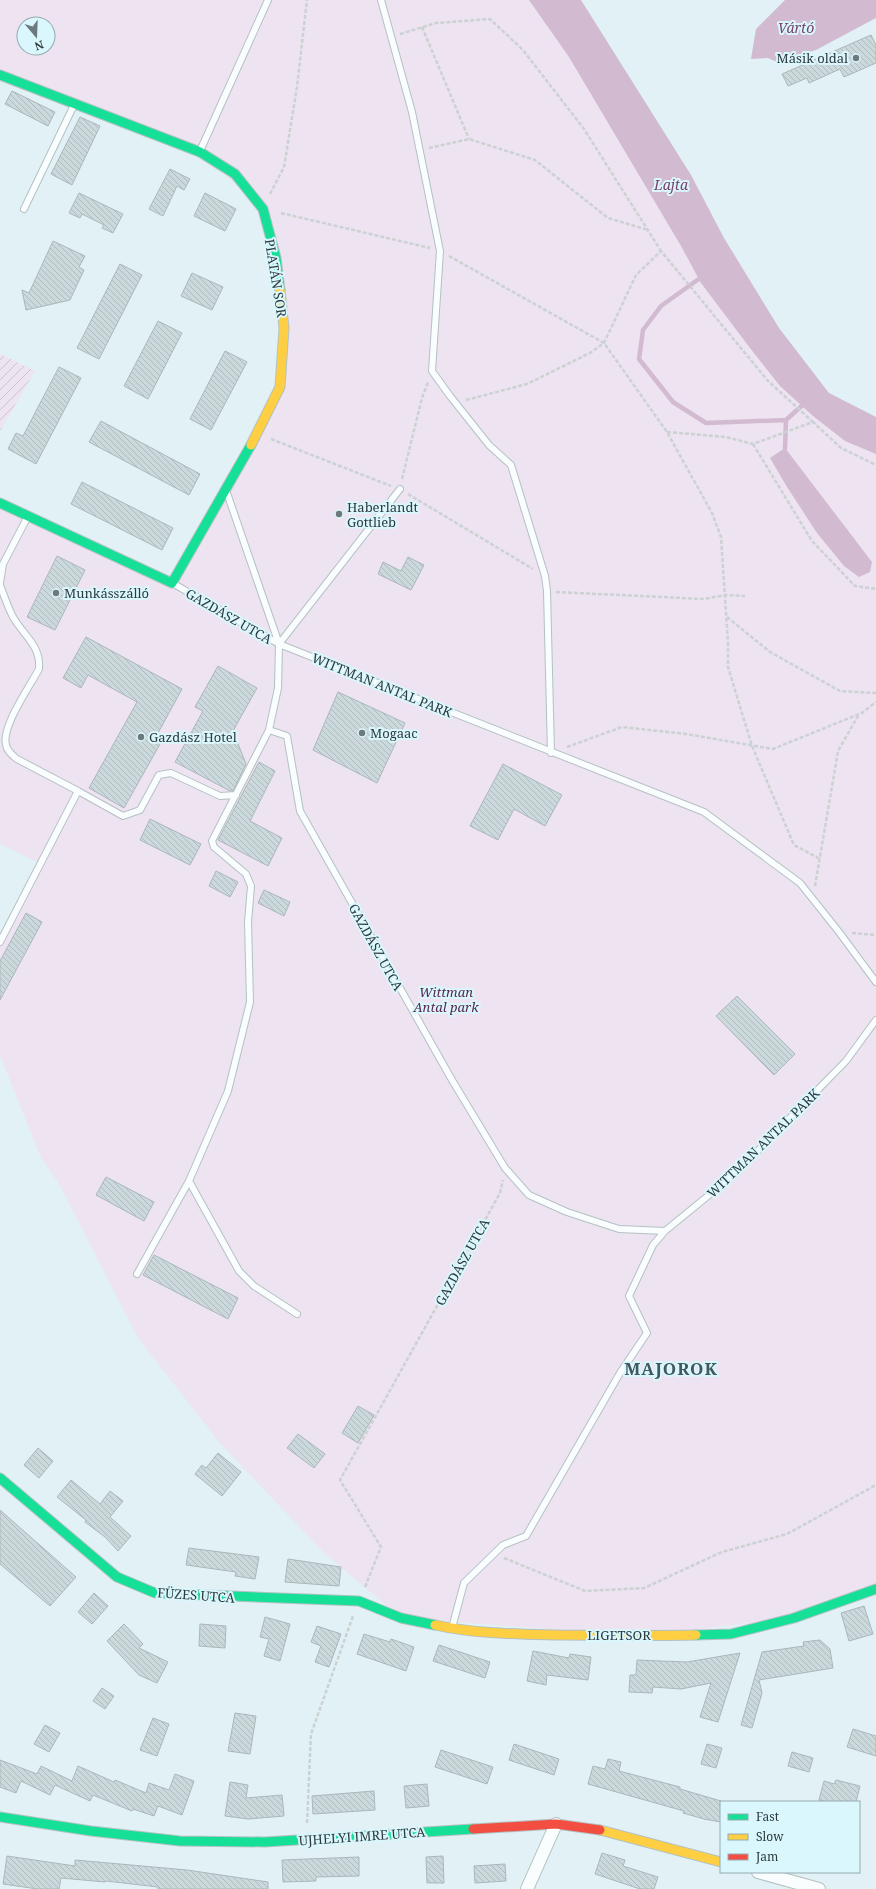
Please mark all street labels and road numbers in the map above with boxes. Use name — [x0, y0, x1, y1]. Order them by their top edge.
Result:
street label: PLATÁN SOR — [261, 237, 291, 319]
street label: GAZDÁSZ UTCA — [183, 584, 276, 648]
street label: WITTMAN ANTAL PARK — [309, 649, 456, 722]
street label: GAZDÁSZ UTCA — [345, 900, 408, 994]
street label: WITTMAN ANTAL PARK — [703, 1084, 824, 1202]
street label: GAZDÁSZ UTCA — [431, 1215, 494, 1309]
street label: FÜZES UTCA — [157, 1583, 236, 1607]
street label: LIGETSOR — [587, 1626, 651, 1644]
street label: UJHELYI IMRE UTCA — [298, 1823, 427, 1849]

